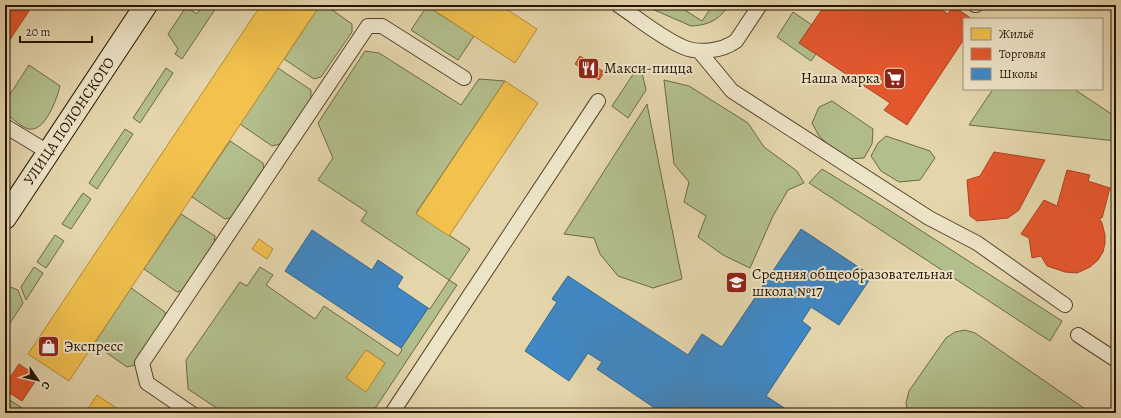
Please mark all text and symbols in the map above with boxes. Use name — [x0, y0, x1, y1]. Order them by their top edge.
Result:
scale bar — [20, 18, 92, 44]
legend — [963, 18, 1103, 90]
text: 20 m — [26, 24, 50, 40]
text: Жильё — [999, 26, 1034, 42]
text: Торговля — [999, 46, 1046, 62]
street label: УЛИЦА ПОЛОНСКОГО — [19, 53, 119, 189]
restaurant icon: Макси-пицца — [576, 55, 602, 81]
place label: Макси-пицца — [604, 58, 693, 78]
supermarket icon: Наша марка — [882, 65, 908, 91]
text: Школы — [999, 66, 1038, 82]
place label: Наша марка — [801, 68, 880, 88]
place label: Средняя общеобразовательная школа №17 — [752, 264, 953, 301]
school or university icon: Средняя общеобразовательная школа №17 — [723, 270, 749, 296]
shop icon: Экспресс — [35, 333, 61, 359]
place label: Экспресс — [64, 336, 123, 356]
north arrow — [18, 360, 58, 400]
text: С — [38, 378, 54, 392]

